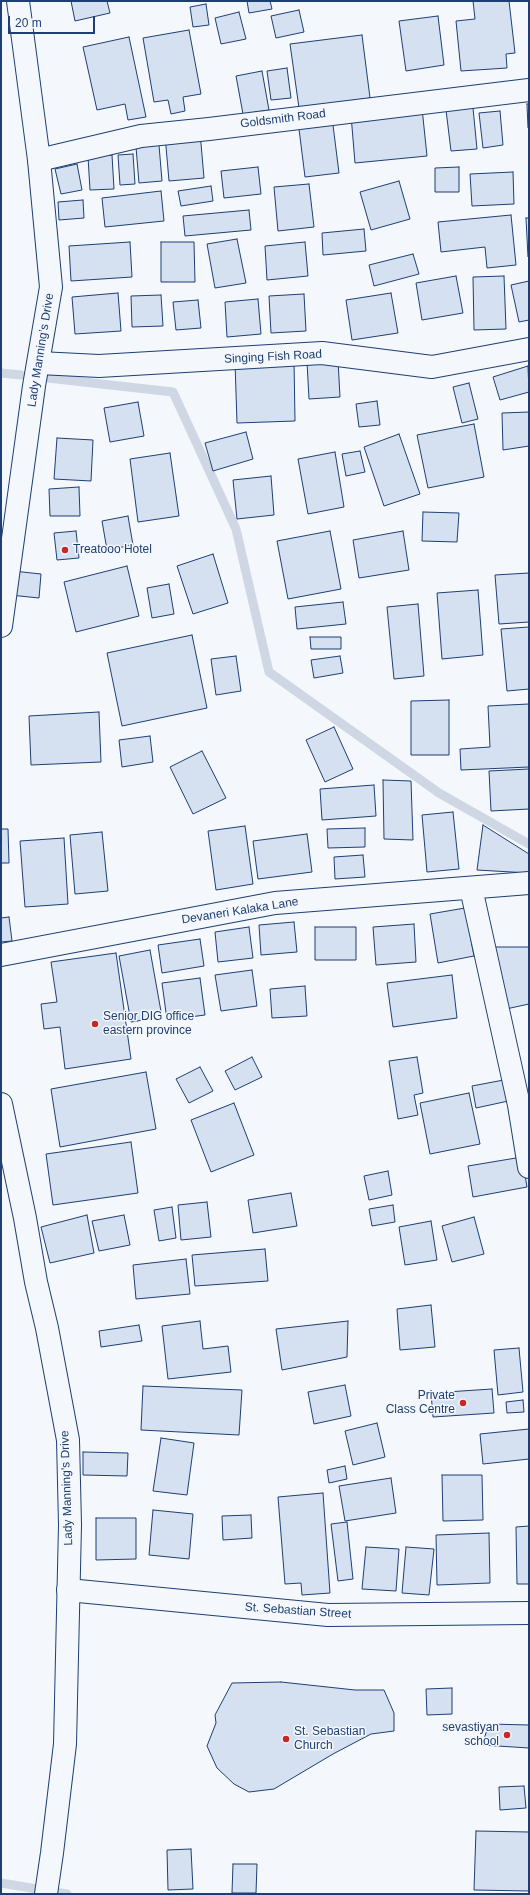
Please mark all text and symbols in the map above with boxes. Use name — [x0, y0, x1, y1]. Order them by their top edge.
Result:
scale bar — [10, 8, 97, 34]
text: 20 m — [15, 16, 42, 30]
street label: Goldsmith Road — [239, 107, 327, 131]
street label: Lady Manning’s Drive — [25, 292, 57, 408]
street label: Singing Fish Road — [224, 347, 322, 367]
place label: Treatooo Hotel — [73, 543, 152, 557]
marker: Treatooo Hotel — [60, 545, 70, 555]
street label: Devaneri Kalaka Lane — [181, 895, 299, 927]
place label: Senior DIG office eastern province — [103, 1010, 194, 1038]
marker: Senior DIG office eastern province — [90, 1019, 100, 1029]
place label: Private Class Centre — [386, 1389, 455, 1417]
marker: Private Class Centre — [458, 1398, 468, 1408]
street label: Lady Manning’s Drive — [58, 1430, 76, 1546]
street label: St. Sebastian Street — [244, 1600, 352, 1622]
place label: sevastiyan school — [442, 1721, 499, 1749]
place label: St. Sebastian Church — [294, 1725, 365, 1753]
marker: sevastiyan school — [502, 1730, 512, 1740]
marker: St. Sebastian Church — [281, 1734, 291, 1744]

